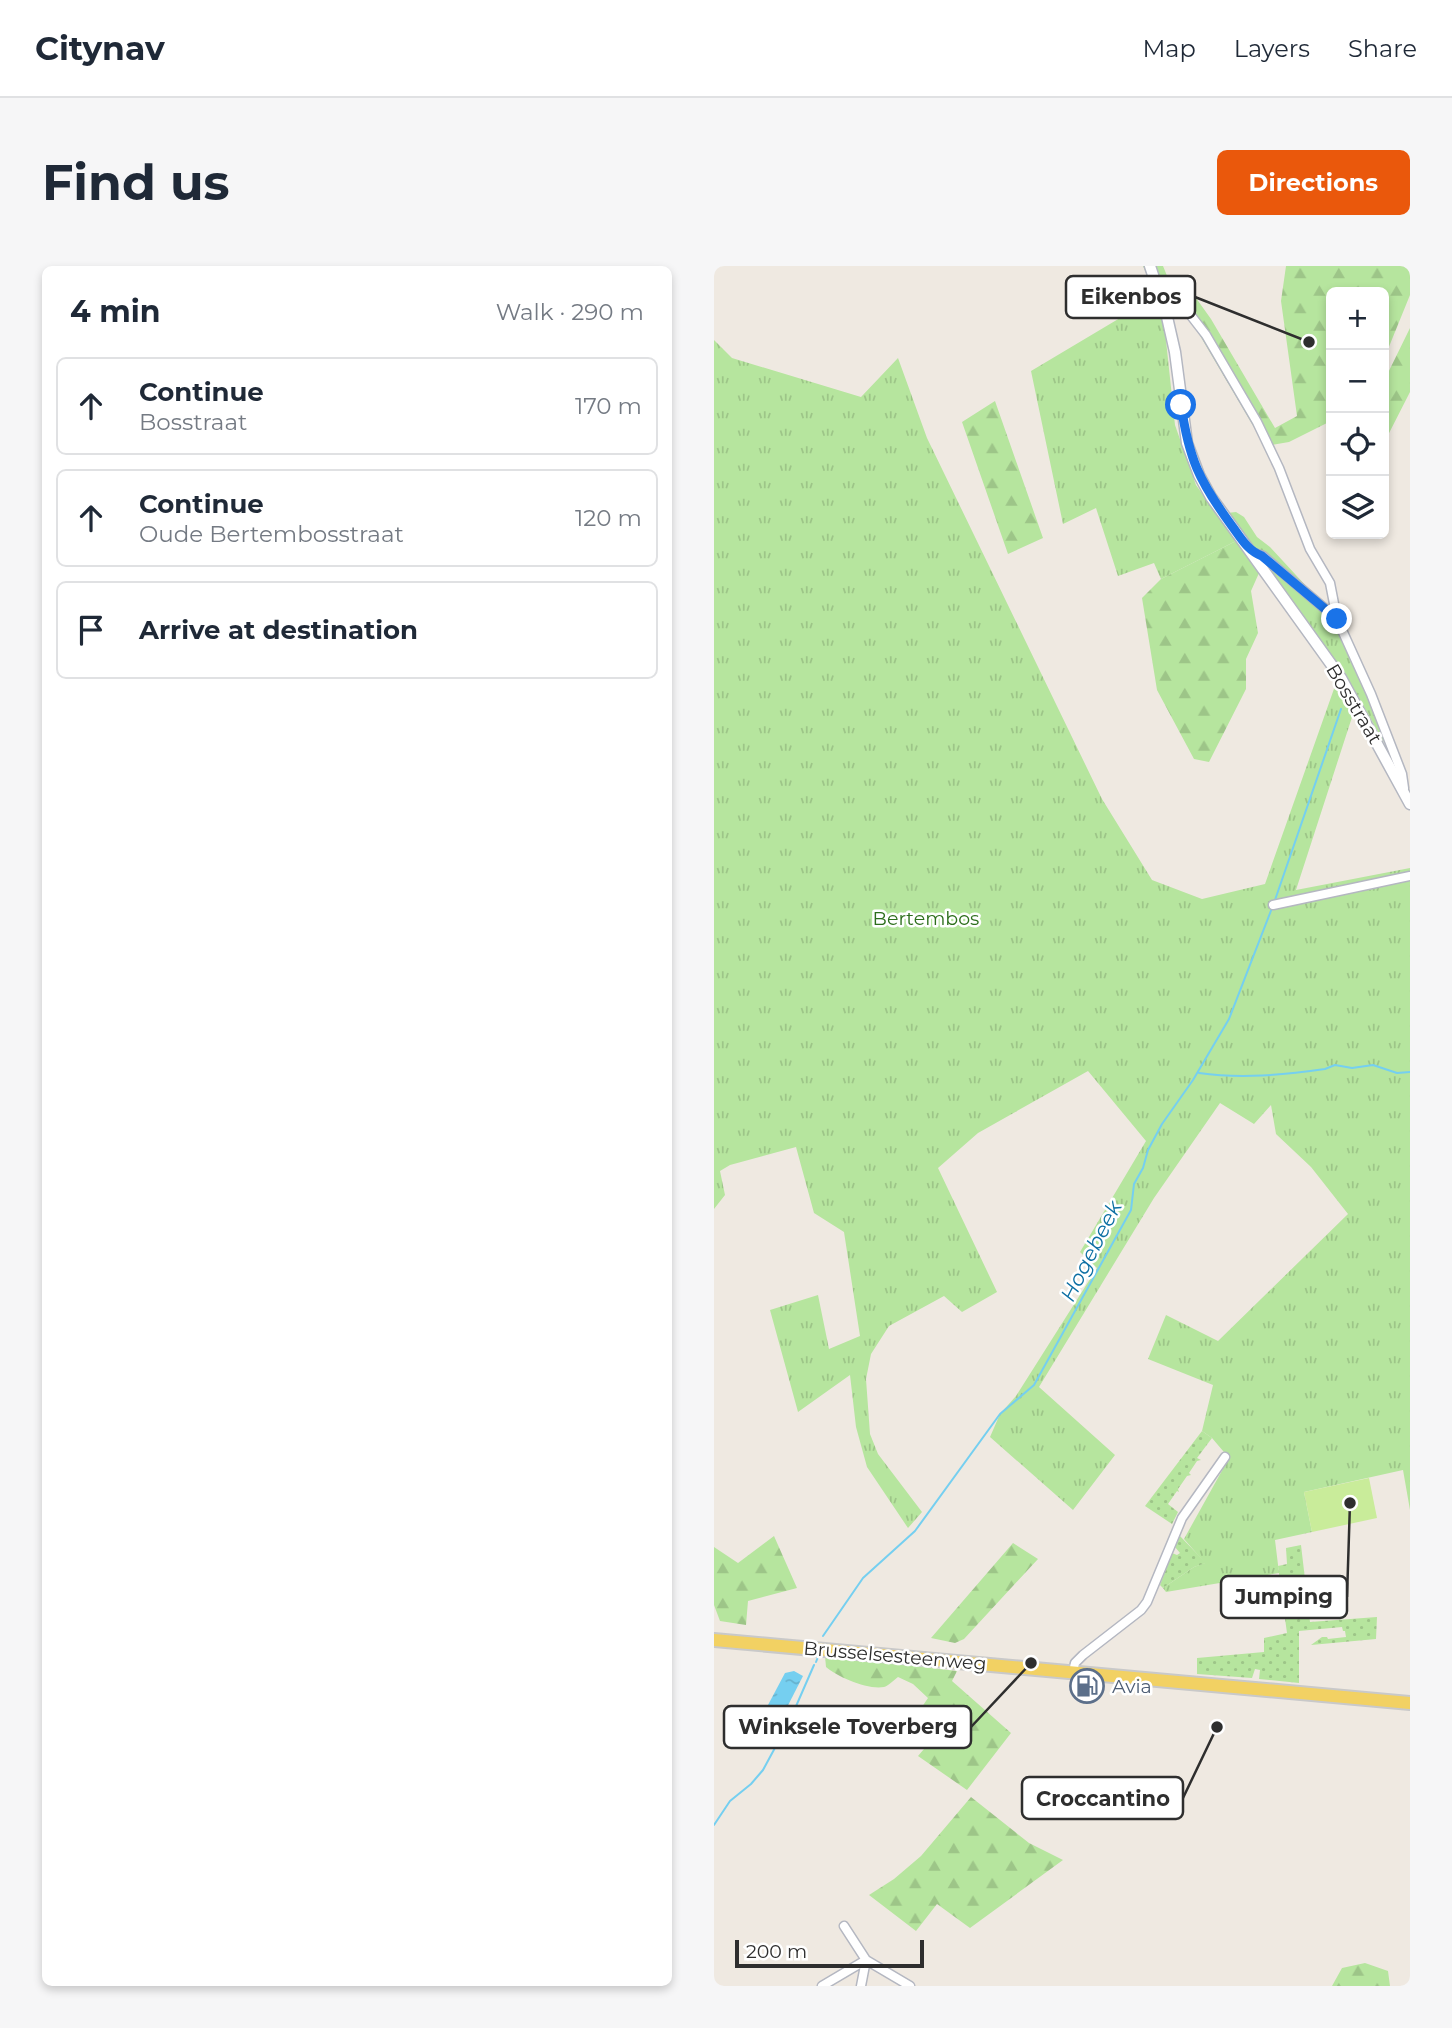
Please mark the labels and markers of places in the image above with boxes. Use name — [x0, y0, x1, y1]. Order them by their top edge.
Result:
callout: Eikenbos — [1066, 276, 1195, 318]
callout: Jumping — [1221, 1576, 1347, 1618]
fuel station icon: Avia — [1068, 1667, 1106, 1705]
place label: Avia — [1112, 1675, 1152, 1698]
callout: Winksele Toverberg — [724, 1706, 971, 1748]
callout: Croccantino — [1022, 1777, 1183, 1819]

